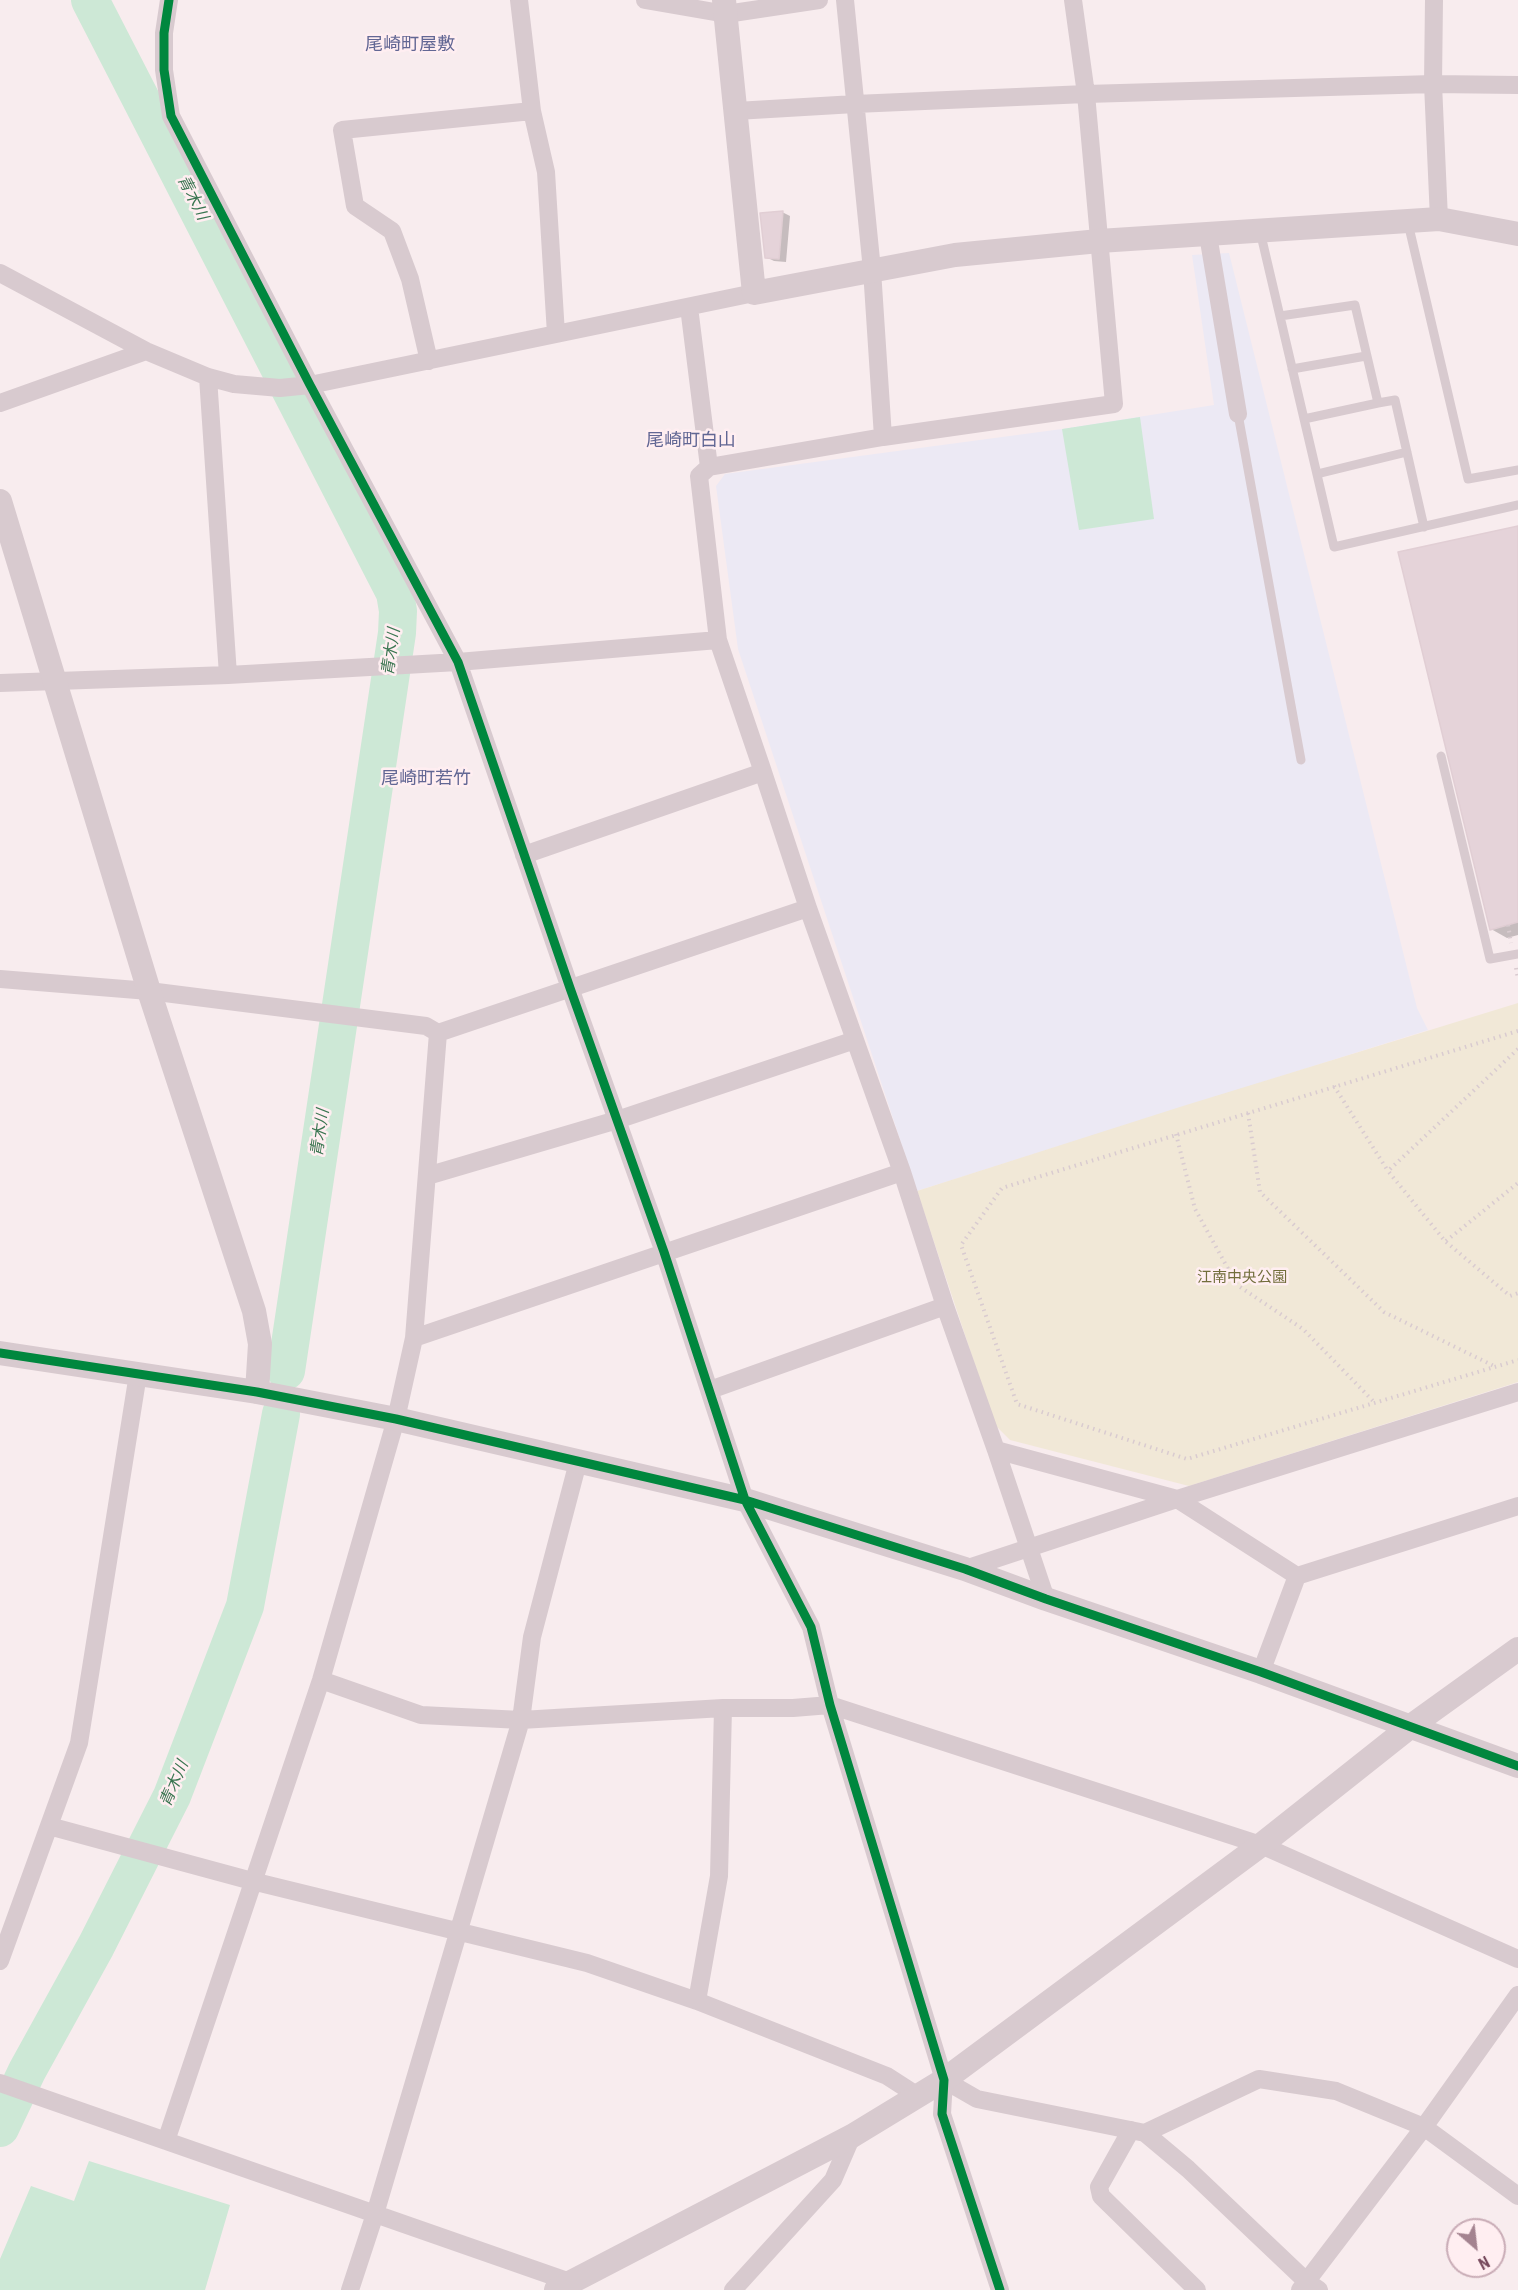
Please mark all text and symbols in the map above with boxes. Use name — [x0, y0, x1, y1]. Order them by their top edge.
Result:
district label: 尾崎町屋敷 — [365, 34, 455, 56]
water label: 青木川 — [173, 172, 211, 224]
district label: 尾崎町白山 — [646, 430, 736, 452]
water label: 青木川 — [379, 627, 405, 677]
district label: 尾崎町若竹 — [381, 768, 471, 790]
water label: 青木川 — [308, 1108, 334, 1158]
park label: 江南中央公園 — [1197, 1269, 1287, 1287]
water label: 青木川 — [157, 1758, 193, 1810]
north arrow — [1446, 2218, 1506, 2278]
text: N — [1475, 2252, 1493, 2273]

